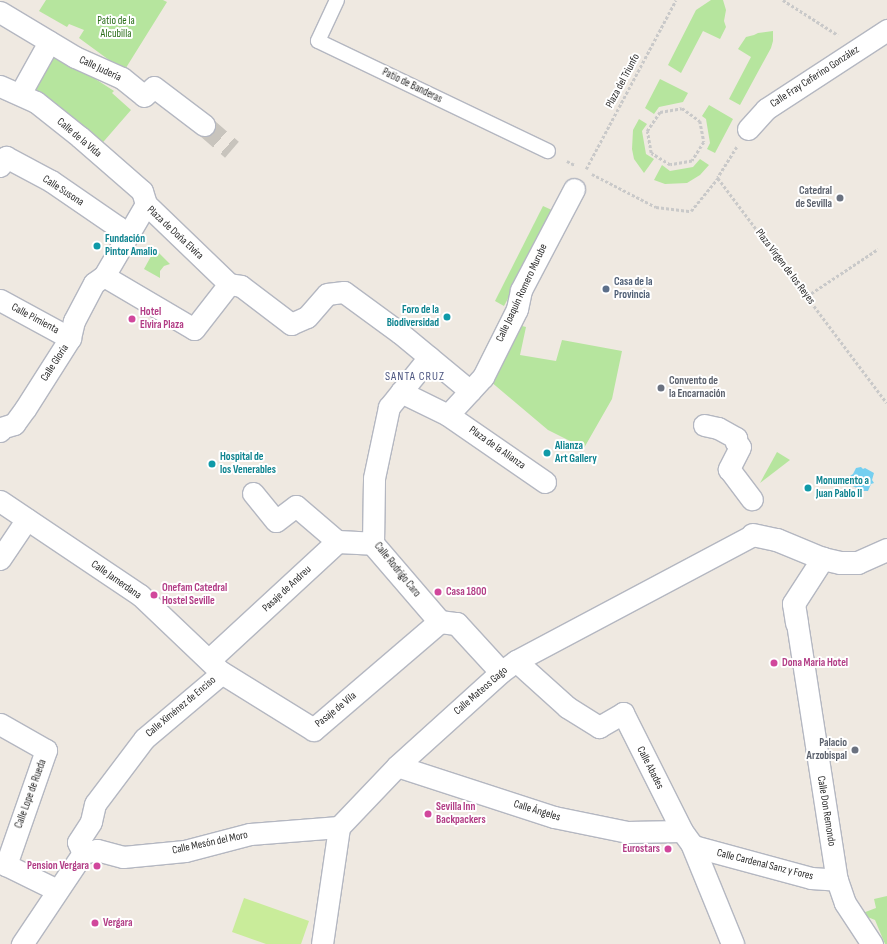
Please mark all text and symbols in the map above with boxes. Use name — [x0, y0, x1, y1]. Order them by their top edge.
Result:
park label: Patio de la Alcubilla — [97, 15, 135, 41]
street label: Calle Fray Ceferino González — [768, 43, 862, 111]
street label: Plaza del Triunfo — [603, 52, 643, 110]
street label: Calle Judería — [77, 54, 123, 84]
street label: Patio de Banderas — [380, 66, 444, 106]
street label: Calle de la Vida — [54, 116, 104, 160]
street label: Calle Susona — [40, 173, 86, 209]
place label: Catedral de Sevilla — [795, 185, 832, 211]
marker: Catedral de Sevilla — [835, 193, 845, 203]
street label: Plaza de Doña Elvira — [144, 203, 206, 263]
street label: Plaza Virgen de los Reyes — [752, 227, 818, 307]
place label: Fundación Pintor Amalio — [105, 233, 157, 259]
marker: Fundación Pintor Amalio — [92, 241, 102, 251]
street label: Calle Joaquín Romero Murube — [494, 242, 550, 344]
place label: Casa de la Provincia — [614, 276, 652, 302]
marker: Casa de la Provincia — [601, 284, 611, 294]
street label: Calle Pimienta — [9, 301, 61, 337]
place label: Foro de la Biodiversidad — [387, 304, 439, 330]
place label: Hotel Elvira Plaza — [140, 306, 184, 332]
marker: Foro de la Biodiversidad — [442, 312, 452, 322]
marker: Hotel Elvira Plaza — [127, 314, 137, 324]
street label: Calle Gloria — [38, 342, 72, 384]
district label: SANTA CRUZ — [385, 370, 445, 384]
place label: Convento de la Encarnación — [669, 375, 726, 401]
marker: Convento de la Encarnación — [656, 383, 666, 393]
street label: Plaza de la Alianza — [466, 424, 528, 472]
place label: Alianza Art Gallery — [555, 440, 597, 466]
marker: Alianza Art Gallery — [542, 448, 552, 458]
place label: Hospital de los Venerables — [220, 451, 276, 477]
marker: Hospital de los Venerables — [207, 459, 217, 469]
place label: Monumento a Juan Pablo II — [816, 475, 869, 501]
marker: Monumento a Juan Pablo II — [803, 483, 813, 493]
street label: Calle Rodrigo Caro — [371, 540, 423, 600]
street label: Calle Jamerdana — [88, 558, 144, 602]
street label: Pasaje de Andreu — [260, 563, 314, 615]
place label: Onefam Catedral Hostel Seville — [162, 582, 227, 608]
place label: Casa 1800 — [446, 585, 486, 599]
marker: Casa 1800 — [433, 587, 443, 597]
marker: Onefam Catedral Hostel Seville — [149, 590, 159, 600]
place label: Dona Maria Hotel — [782, 656, 848, 670]
marker: Dona Maria Hotel — [769, 658, 779, 668]
street label: Calle Mateos Gago — [451, 664, 511, 718]
street label: Calle Ximénez de Enciso — [143, 674, 219, 740]
street label: Pasaje de Vila — [313, 689, 359, 731]
place label: Palacio Arzobispal — [807, 737, 847, 763]
street label: Calle Abades — [634, 744, 666, 792]
marker: Palacio Arzobispal — [850, 745, 860, 755]
street label: Calle Lope de Rueda — [12, 758, 50, 830]
street label: Calle Don Remondo — [814, 775, 838, 847]
street label: Calle Ángeles — [512, 798, 562, 824]
place label: Sevilla Inn Backpackers — [436, 801, 486, 827]
marker: Sevilla Inn Backpackers — [423, 809, 433, 819]
street label: Calle Mesón del Moro — [171, 829, 249, 857]
place label: Eurostars — [622, 842, 660, 856]
marker: Eurostars — [663, 844, 673, 854]
street label: Calle Cardenal Sanz y Fores — [715, 847, 815, 883]
place label: Pension Vergara — [27, 859, 89, 873]
marker: Pension Vergara — [92, 861, 102, 871]
place label: Vergara — [103, 916, 133, 930]
marker: Vergara — [90, 918, 100, 928]

